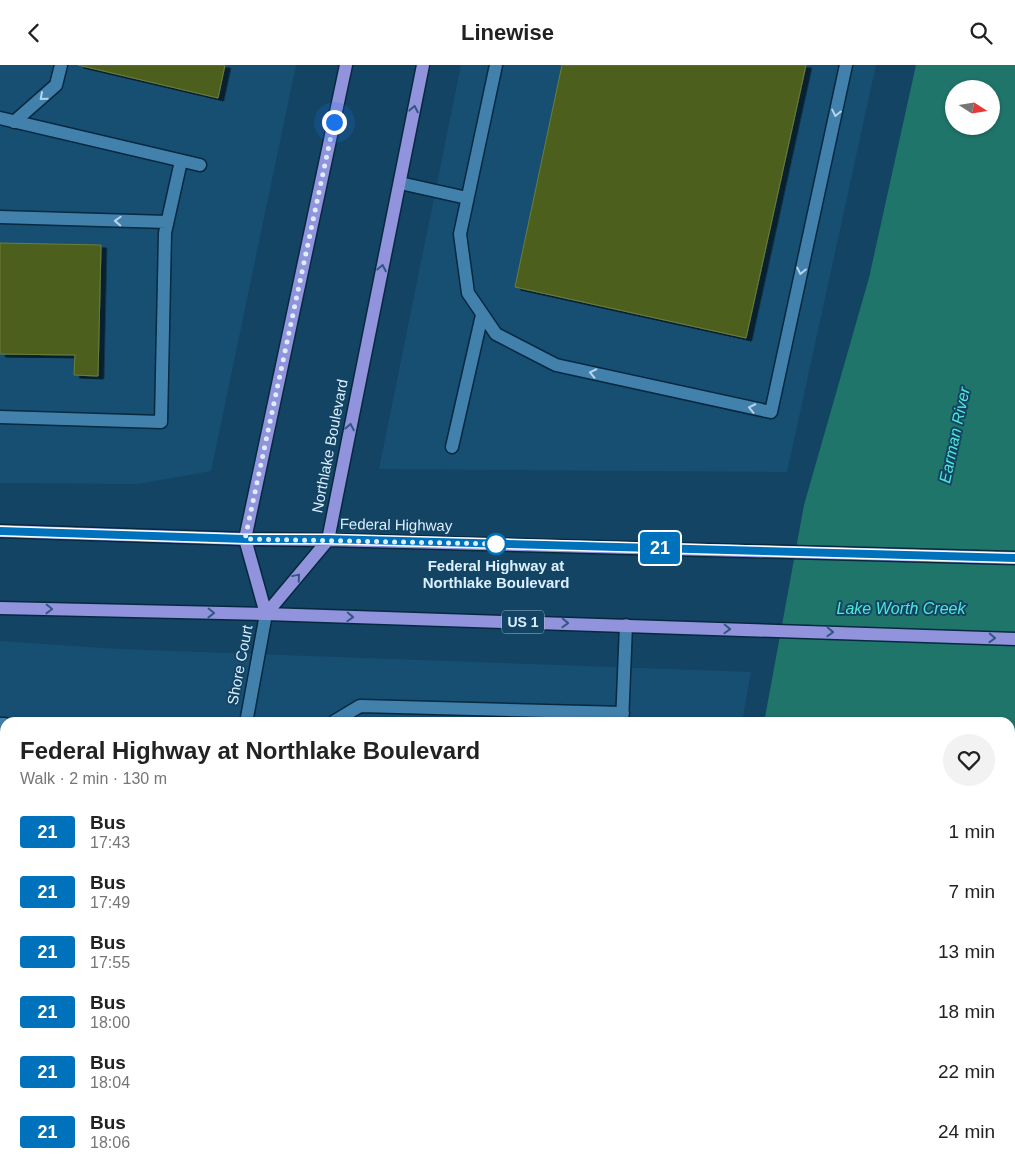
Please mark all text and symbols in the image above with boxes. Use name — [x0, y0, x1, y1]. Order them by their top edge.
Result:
icon: back — [20, 19, 48, 47]
icon: search — [967, 19, 995, 47]
text: Linewise — [461, 20, 554, 45]
north arrow — [945, 80, 1000, 135]
map controls — [945, 80, 1000, 135]
one-way arrow — [39, 91, 48, 100]
one-way arrow — [409, 104, 419, 113]
one-way arrow — [831, 108, 842, 117]
your location — [322, 110, 347, 135]
one-way arrow — [114, 216, 122, 226]
one-way arrow — [377, 264, 387, 272]
one-way arrow — [796, 267, 807, 276]
one-way arrow — [589, 368, 598, 379]
street label: Northlake Boulevard — [308, 378, 351, 514]
water label: Earman River — [936, 385, 973, 485]
one-way arrow — [748, 403, 757, 414]
one-way arrow — [345, 423, 355, 432]
street label: Federal Highway — [340, 515, 453, 534]
line badge: 21 — [638, 532, 682, 564]
marker: Federal Highway at Northlake Boulevard — [485, 533, 507, 555]
text: 21 — [650, 538, 670, 558]
place label: Federal Highway at Northlake Boulevard — [423, 557, 569, 591]
one-way arrow — [292, 573, 301, 582]
water label: Lake Worth Creek — [837, 600, 966, 617]
one-way arrow — [45, 604, 53, 614]
one-way arrow — [208, 608, 215, 618]
road number: US 1 — [502, 611, 544, 633]
one-way arrow — [346, 612, 354, 622]
one-way arrow — [561, 618, 569, 629]
street label: Shore Court — [223, 623, 256, 706]
one-way arrow — [723, 623, 731, 634]
one-way arrow — [826, 627, 834, 638]
one-way arrow — [988, 633, 996, 644]
button: heart — [943, 734, 995, 786]
text: Federal Highway at Northlake Boulevard — [20, 737, 480, 764]
text: Walk · 2 min · 130 m — [20, 770, 167, 787]
text: Bus — [90, 812, 126, 833]
text: 1 min — [949, 821, 995, 842]
text: 21 — [37, 822, 58, 842]
text: 17:43 — [90, 834, 130, 851]
text: Bus — [90, 872, 126, 893]
text: 7 min — [949, 881, 995, 902]
text: 21 — [37, 882, 58, 902]
text: 17:49 — [90, 894, 130, 911]
text: Bus — [90, 932, 126, 953]
text: 13 min — [938, 941, 995, 962]
text: 21 — [37, 942, 58, 962]
text: 17:55 — [90, 954, 130, 971]
text: Bus — [90, 992, 126, 1013]
text: 18 min — [938, 1001, 995, 1022]
text: 21 — [37, 1002, 58, 1022]
text: 18:00 — [90, 1014, 130, 1031]
text: Bus — [90, 1052, 126, 1073]
text: 22 min — [938, 1061, 995, 1082]
text: 21 — [37, 1062, 58, 1082]
text: 18:04 — [90, 1074, 130, 1091]
text: Bus — [90, 1112, 126, 1133]
text: 24 min — [938, 1121, 995, 1142]
text: 21 — [37, 1122, 58, 1142]
text: 18:06 — [90, 1134, 130, 1151]

